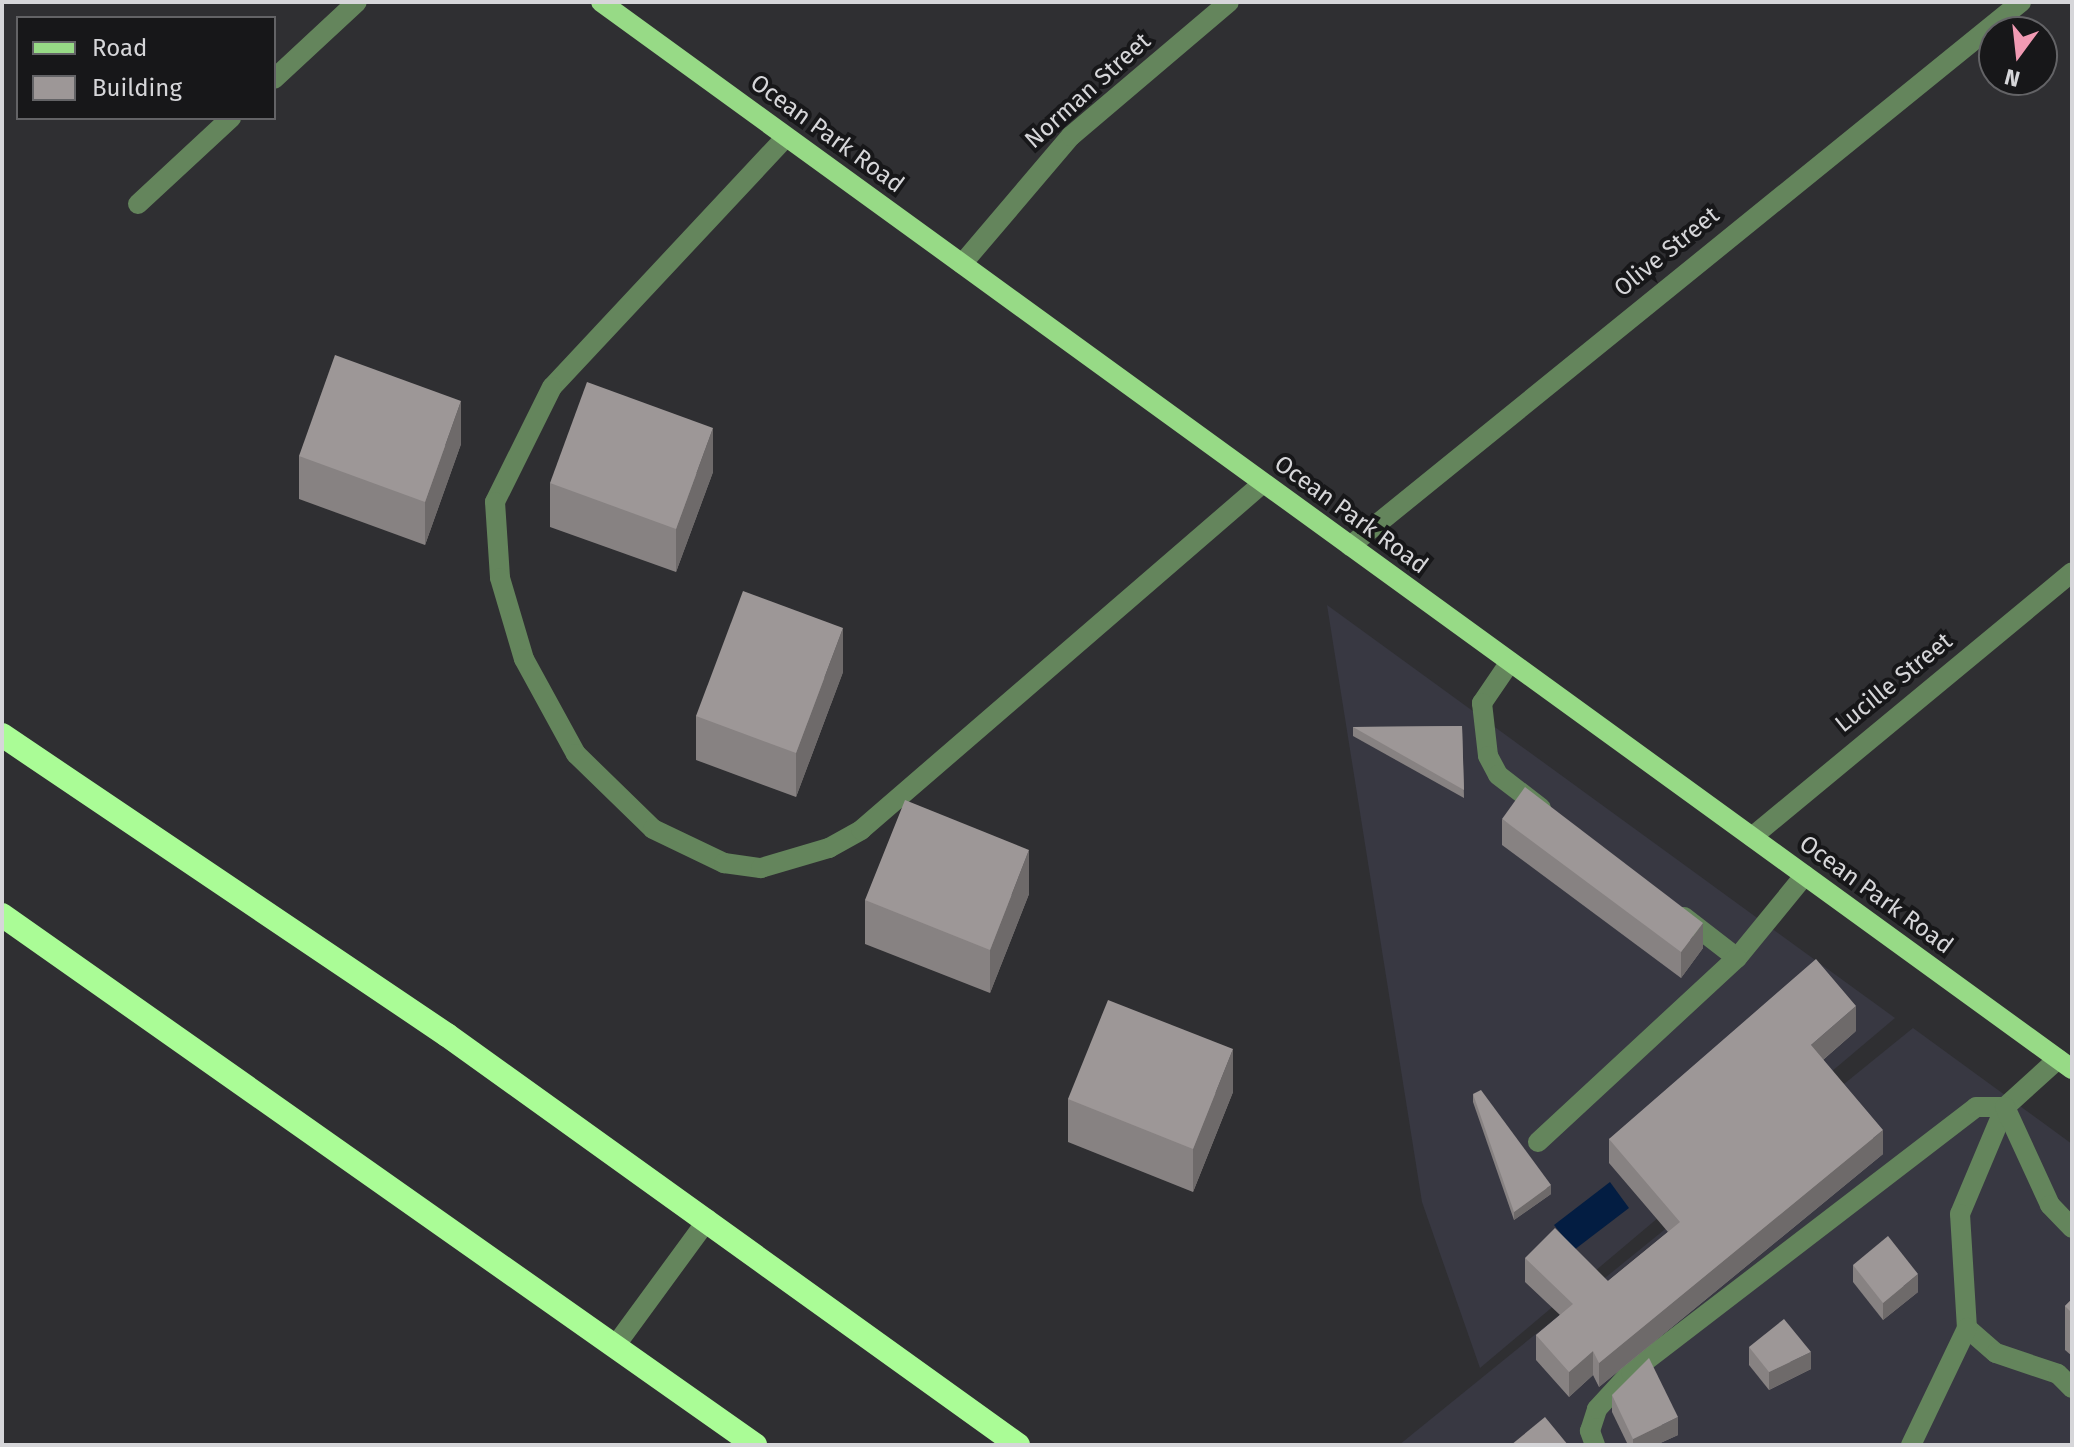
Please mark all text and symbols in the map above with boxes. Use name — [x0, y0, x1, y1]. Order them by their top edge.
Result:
legend — [16, 16, 276, 120]
north arrow — [1978, 16, 2058, 96]
street label: Norman Street — [1019, 27, 1157, 155]
text: Road — [92, 34, 147, 62]
text: N — [2002, 63, 2023, 93]
street label: Ocean Park Road — [745, 69, 909, 199]
text: Building — [92, 74, 182, 102]
street label: Olive Street — [1609, 201, 1725, 303]
street label: Ocean Park Road — [1269, 450, 1433, 580]
street label: Lucille Street — [1830, 627, 1958, 739]
street label: Ocean Park Road — [1794, 830, 1958, 960]

